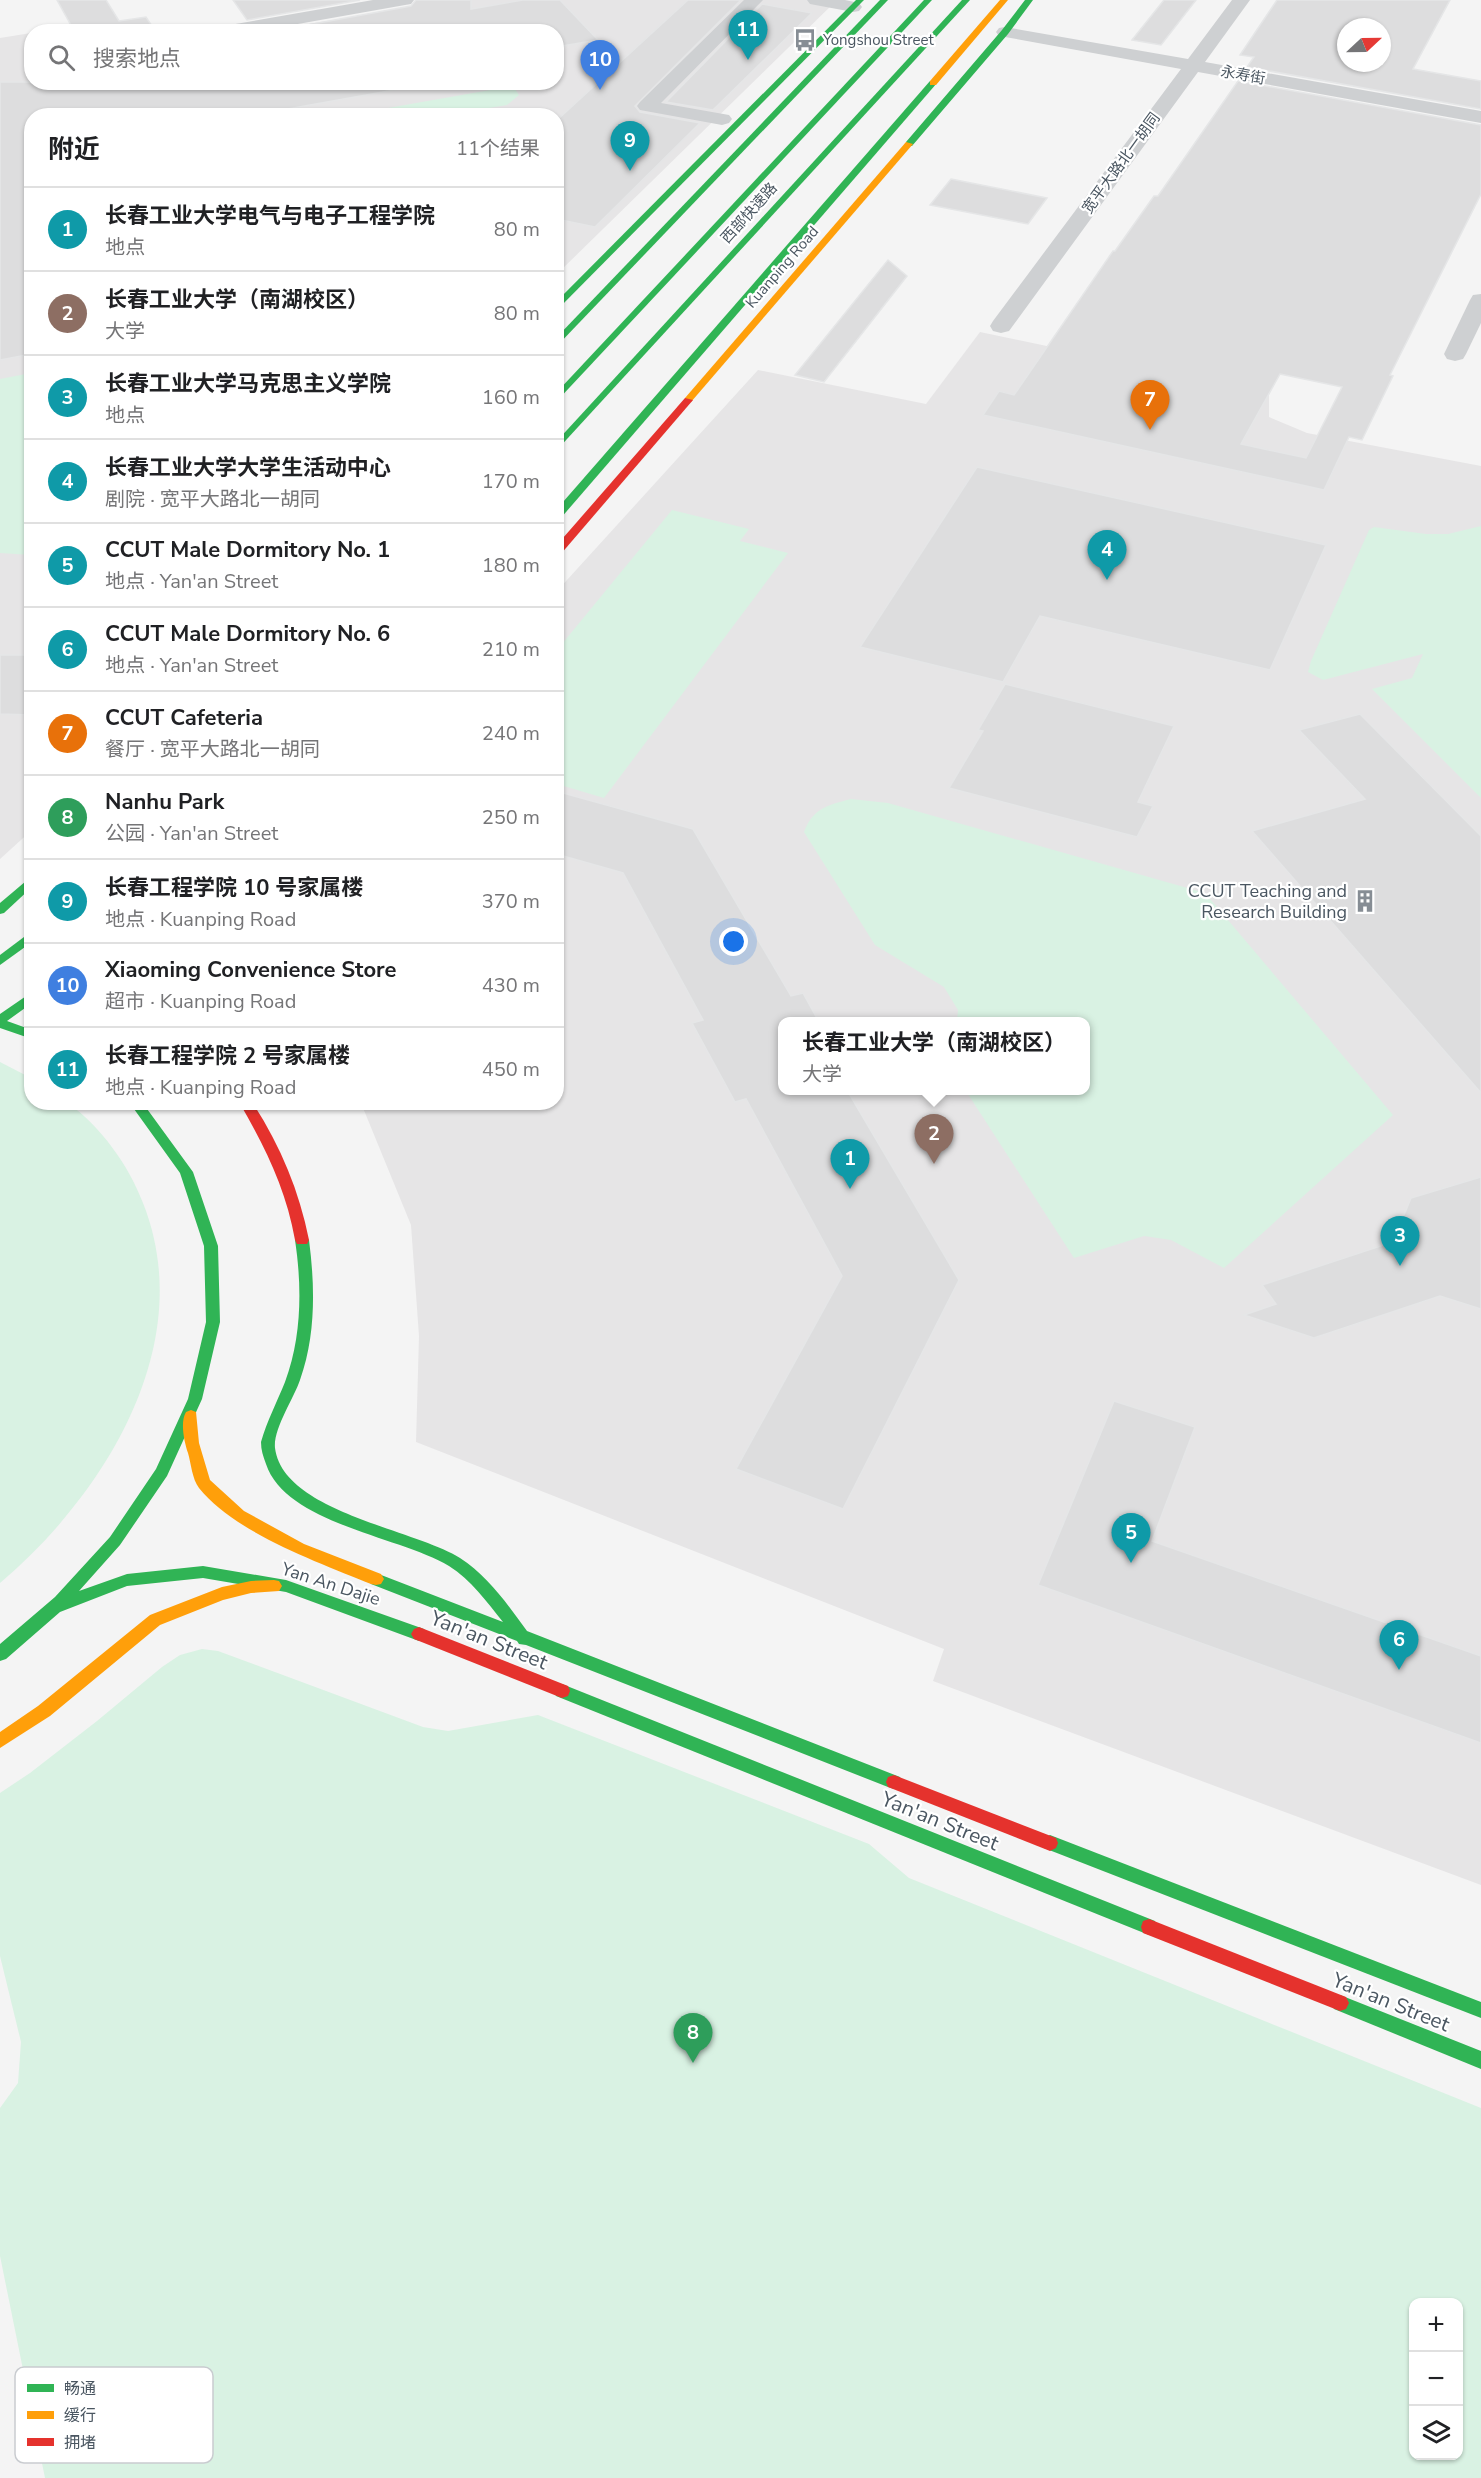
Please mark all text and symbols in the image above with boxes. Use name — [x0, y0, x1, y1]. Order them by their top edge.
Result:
pin: 11 — [728, 10, 768, 60]
north arrow — [1337, 18, 1391, 72]
search box — [24, 24, 564, 90]
bus stop icon: Yongshou Street — [792, 27, 818, 53]
place label: Yongshou Street — [822, 30, 934, 50]
pin: 10 — [580, 40, 620, 90]
icon: search — [45, 41, 78, 74]
text: 搜索地点 — [93, 44, 181, 74]
street label: 永寿街 — [1219, 61, 1267, 89]
street label: 宽平大路北一胡同 — [1078, 109, 1164, 217]
pin: 9 — [610, 122, 650, 171]
text: 附近 — [48, 132, 100, 167]
text: 11个结果 — [456, 135, 540, 162]
street label: 西部快速路 — [716, 178, 782, 248]
text: 长春工业大学电气与电子工程学院 — [105, 201, 435, 231]
text: 1 — [62, 216, 74, 243]
text: 80 m — [494, 216, 540, 243]
street label: Kuanping Road — [741, 222, 823, 312]
text: 地点 — [105, 234, 145, 261]
text: 长春工业大学（南湖校区） — [105, 285, 369, 315]
text: 2 — [62, 300, 74, 327]
text: 80 m — [494, 300, 540, 327]
text: 大学 — [105, 318, 145, 345]
text: 长春工业大学马克思主义学院 — [105, 369, 391, 399]
pin: 7 — [1130, 380, 1170, 430]
text: 3 — [62, 384, 74, 411]
text: 160 m — [482, 384, 540, 411]
text: 地点 — [105, 402, 145, 429]
text: 长春工业大学大学生活动中心 — [105, 453, 391, 483]
text: 4 — [62, 468, 74, 495]
text: 170 m — [482, 468, 540, 495]
text: 剧院 · 宽平大路北一胡同 — [105, 486, 320, 513]
pin: 4 — [1088, 530, 1126, 580]
text: CCUT Male Dormitory No. 1 — [105, 535, 390, 565]
text: 5 — [62, 552, 74, 579]
text: 180 m — [482, 552, 540, 579]
text: 地点 · Yan'an Street — [105, 568, 278, 595]
text: CCUT Male Dormitory No. 6 — [105, 619, 390, 649]
text: 6 — [62, 636, 74, 663]
text: 210 m — [482, 636, 540, 663]
text: 地点 · Yan'an Street — [105, 652, 278, 679]
text: CCUT Cafeteria — [105, 703, 263, 733]
text: 7 — [62, 720, 74, 747]
text: 240 m — [482, 720, 540, 747]
text: 餐厅 · 宽平大路北一胡同 — [105, 736, 320, 763]
text: Nanhu Park — [105, 787, 224, 817]
text: 8 — [62, 804, 74, 831]
text: 250 m — [482, 804, 540, 831]
text: 公园 · Yan'an Street — [105, 820, 278, 847]
text: 长春工程学院 10 号家属楼 — [105, 873, 363, 903]
place label: CCUT Teaching and Research Building — [1188, 879, 1347, 924]
text: 9 — [62, 888, 74, 915]
text: 370 m — [482, 888, 540, 915]
building icon: CCUT Teaching and Research Building — [1352, 888, 1378, 914]
text: 地点 · Kuanping Road — [105, 906, 296, 933]
your location — [719, 927, 748, 956]
text: Xiaoming Convenience Store — [105, 955, 396, 985]
text: 10 — [56, 972, 80, 999]
text: 430 m — [482, 972, 540, 999]
text: 超市 · Kuanping Road — [105, 988, 296, 1015]
popup — [778, 1017, 1090, 1095]
text: 长春工业大学（南湖校区） — [802, 1028, 1066, 1058]
text: 长春工程学院 2 号家属楼 — [105, 1041, 350, 1071]
text: 11 — [56, 1056, 80, 1083]
text: 450 m — [482, 1056, 540, 1083]
text: 大学 — [802, 1061, 842, 1088]
text: 地点 · Kuanping Road — [105, 1074, 296, 1101]
pin: 2 — [914, 1114, 954, 1164]
pin: 1 — [830, 1140, 870, 1189]
pin: 3 — [1380, 1216, 1420, 1266]
pin: 5 — [1112, 1514, 1150, 1563]
street label: Yan An Dajie — [278, 1556, 384, 1611]
street label: Yan'an Street — [425, 1603, 552, 1677]
pin: 6 — [1380, 1620, 1418, 1670]
street label: Yan'an Street — [876, 1784, 1003, 1858]
street label: Yan'an Street — [1327, 1965, 1454, 2039]
pin: 8 — [674, 2014, 712, 2063]
map controls — [1409, 2298, 1463, 2460]
button: + — [1409, 2298, 1463, 2352]
button: − — [1409, 2352, 1463, 2406]
legend — [15, 2367, 213, 2463]
text: 畅通 — [64, 2378, 96, 2400]
text: 缓行 — [64, 2405, 96, 2427]
button: layers — [1409, 2406, 1463, 2460]
text: 拥堵 — [64, 2432, 96, 2454]

